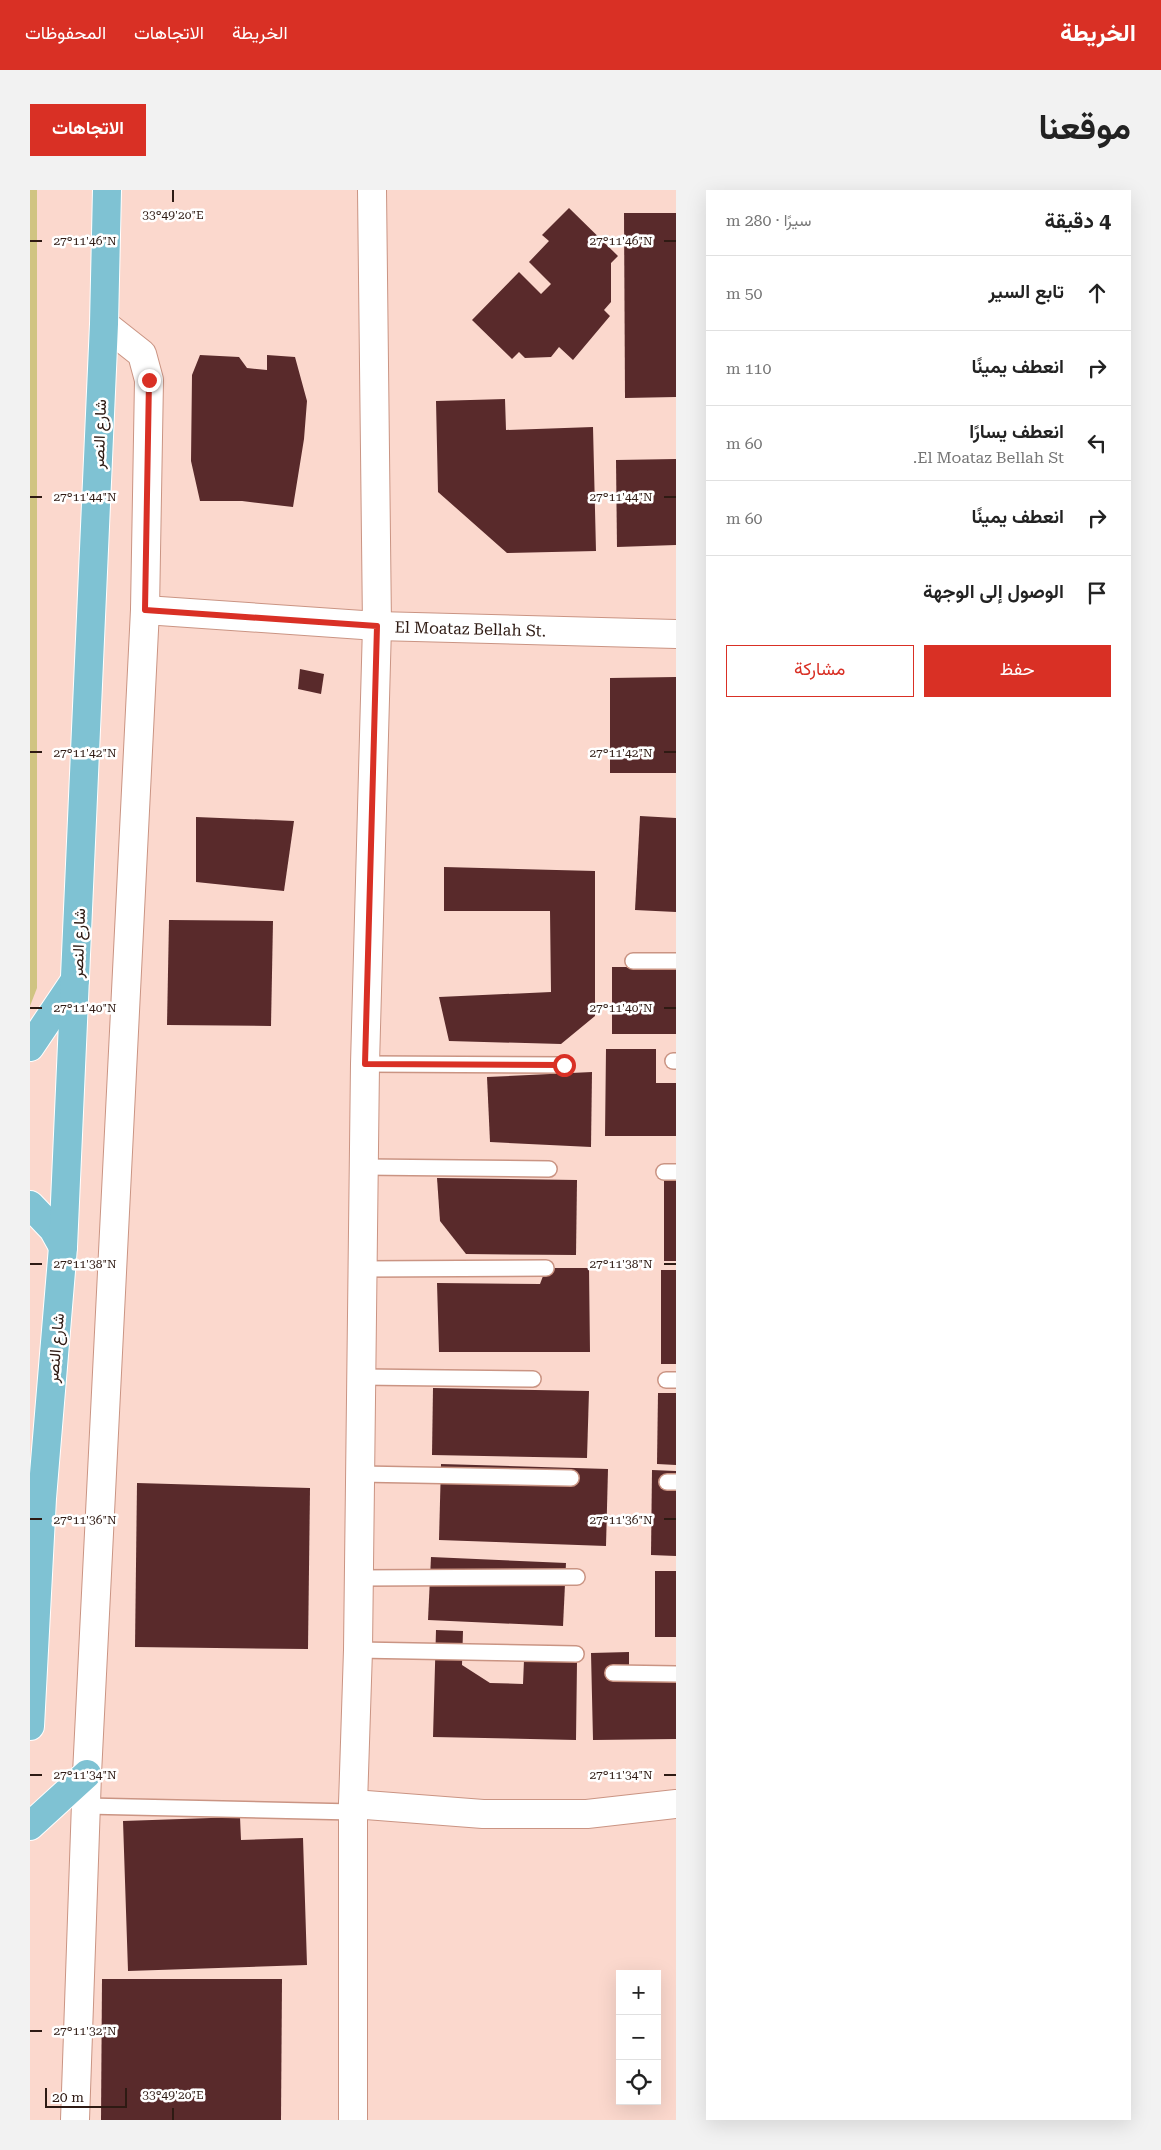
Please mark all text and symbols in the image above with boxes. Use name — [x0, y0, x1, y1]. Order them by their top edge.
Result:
text: الخريطة — [1060, 19, 1136, 47]
text: المحفوظات — [25, 22, 106, 43]
text: الاتجاهات — [134, 22, 204, 43]
text: الخريطة — [232, 22, 288, 43]
button: الاتجاهات — [30, 104, 146, 156]
text: موقعنا — [1038, 107, 1131, 148]
text: 33°49'20"E — [142, 208, 204, 222]
text: 4 دقيقة — [1044, 209, 1111, 233]
text: سيرًا · 280 m — [726, 211, 811, 230]
text: 27°11'46"N — [53, 234, 117, 248]
text: 27°11'46"N — [589, 234, 653, 248]
icon: ahead — [1083, 279, 1111, 307]
text: تابع السير — [988, 280, 1064, 303]
text: 50 m — [726, 284, 763, 303]
icon: right — [1083, 354, 1111, 382]
text: انعطف يمينًا — [972, 355, 1064, 378]
text: 110 m — [726, 359, 772, 378]
route end — [138, 369, 161, 392]
street label: شارع النصر — [89, 399, 112, 470]
text: انعطف يسارًا — [969, 420, 1064, 443]
icon: left — [1083, 429, 1111, 457]
text: 60 m — [726, 434, 763, 453]
text: El Moataz Bellah St. — [913, 448, 1064, 467]
text: 27°11'44"N — [53, 490, 117, 504]
text: 27°11'44"N — [589, 490, 653, 504]
icon: right — [1083, 504, 1111, 532]
text: انعطف يمينًا — [972, 505, 1064, 528]
text: 60 m — [726, 509, 763, 528]
icon: arrive — [1083, 579, 1111, 607]
text: الوصول إلى الوجهة — [923, 580, 1064, 603]
street label: El Moataz Bellah St. — [394, 617, 546, 641]
button: مشاركة — [726, 645, 914, 697]
button: حفظ — [924, 645, 1111, 697]
text: 27°11'42"N — [53, 746, 117, 760]
text: 27°11'42"N — [589, 746, 653, 760]
street label: شارع النصر — [68, 908, 91, 979]
text: 27°11'40"N — [53, 1001, 117, 1015]
text: 27°11'40"N — [589, 1001, 653, 1015]
route start — [553, 1054, 576, 1077]
text: 27°11'38"N — [53, 1257, 117, 1271]
text: 27°11'38"N — [589, 1257, 653, 1271]
street label: شارع النصر — [43, 1312, 70, 1385]
text: 27°11'36"N — [53, 1513, 117, 1527]
text: 27°11'36"N — [589, 1513, 653, 1527]
text: 27°11'34"N — [53, 1768, 117, 1782]
text: 27°11'34"N — [589, 1768, 653, 1782]
map controls — [616, 1970, 661, 2105]
button: + — [616, 1970, 661, 2015]
button: − — [616, 2015, 661, 2060]
text: 27°11'32"N — [53, 2024, 117, 2038]
button: locate — [616, 2060, 661, 2105]
scale bar — [45, 2085, 128, 2108]
text: 33°49'20"E — [142, 2088, 204, 2102]
text: 20 m — [52, 2089, 84, 2105]

